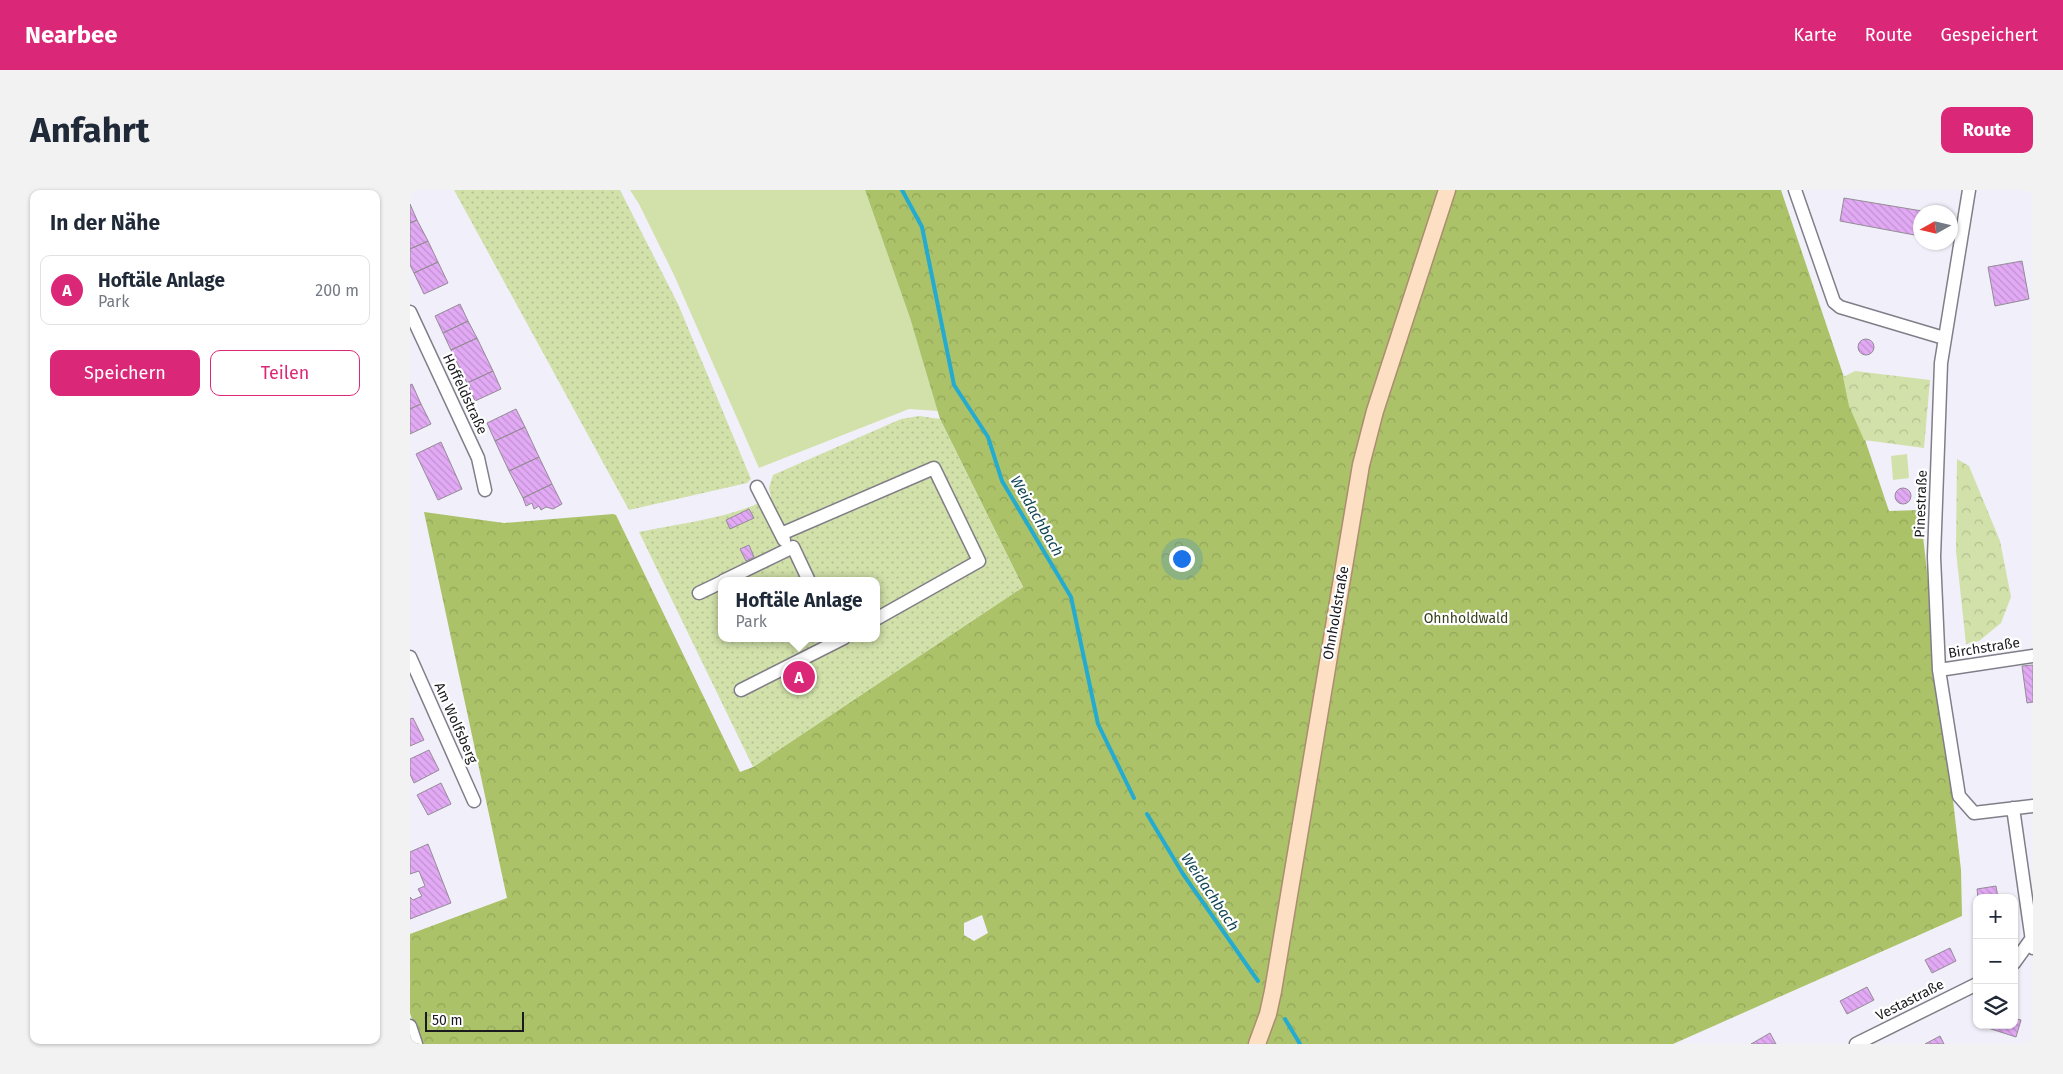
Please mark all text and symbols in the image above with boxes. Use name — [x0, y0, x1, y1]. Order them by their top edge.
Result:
text: Nearbee — [25, 21, 118, 49]
text: Karte — [1794, 24, 1837, 46]
text: Route — [1865, 24, 1912, 46]
text: Gespeichert — [1940, 24, 2038, 46]
button: Route — [1941, 107, 2033, 153]
text: Anfahrt — [30, 109, 149, 151]
north arrow — [1913, 205, 1958, 250]
text: In der Nähe — [50, 210, 160, 236]
text: Hoftäle Anlage — [98, 269, 225, 292]
text: A — [62, 281, 72, 300]
text: 200 m — [315, 281, 359, 300]
text: Park — [98, 292, 130, 311]
button: Speichern — [50, 350, 200, 396]
button: Teilen — [210, 350, 360, 396]
street label: Hoffeldstraße — [439, 351, 491, 437]
street label: Pinestraße — [1911, 470, 1931, 538]
water label: Weidachbach — [1007, 472, 1067, 560]
your location — [1169, 546, 1195, 572]
street label: Ohnholdstraße — [1319, 565, 1353, 661]
popup — [718, 577, 880, 642]
text: Hoftäle Anlage — [736, 589, 862, 612]
park label: Ohnholdwald — [1424, 610, 1508, 627]
text: Park — [736, 612, 767, 631]
street label: Birchstraße — [1947, 634, 2021, 662]
pin: A — [783, 658, 815, 696]
street label: Am Wolfsberg — [431, 680, 482, 767]
water label: Weidachbach — [1177, 850, 1243, 934]
map controls — [1973, 894, 2018, 1029]
button: + — [1973, 894, 2018, 939]
button: − — [1973, 939, 2018, 984]
street label: Vestastraße — [1873, 976, 1947, 1024]
button: layers — [1973, 984, 2018, 1029]
scale bar — [425, 1009, 524, 1032]
text: 50 m — [432, 1012, 463, 1029]

